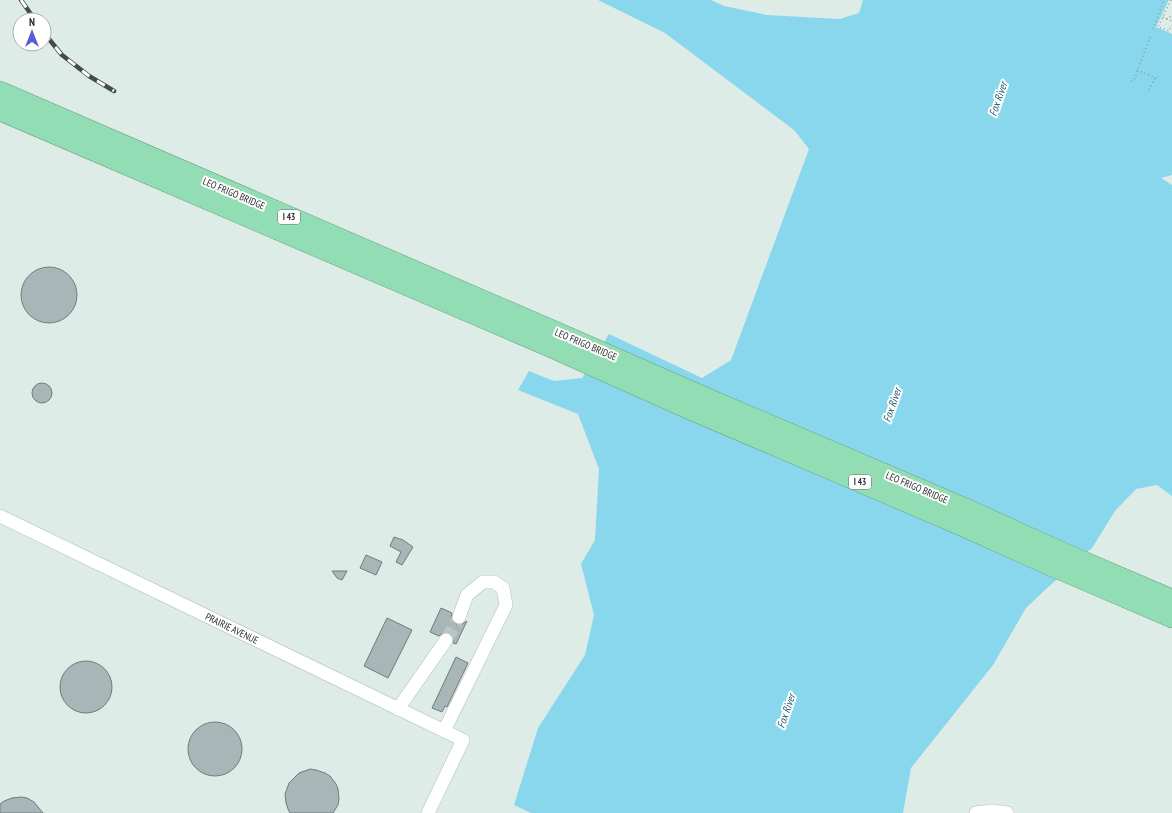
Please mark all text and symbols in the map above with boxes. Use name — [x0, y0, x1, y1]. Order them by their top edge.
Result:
north arrow — [12, 12, 52, 52]
text: N — [29, 15, 35, 29]
water label: Fox River — [986, 78, 1011, 118]
street label: LEO FRIGO BRIDGE — [201, 175, 267, 212]
road number: I 43 — [278, 210, 300, 224]
street label: LEO FRIGO BRIDGE — [553, 326, 619, 363]
water label: Fox River — [880, 384, 905, 424]
street label: LEO FRIGO BRIDGE — [884, 469, 950, 506]
road number: I 43 — [849, 475, 871, 489]
street label: PRAIRIE AVENUE — [203, 610, 260, 647]
water label: Fox River — [774, 690, 799, 730]

